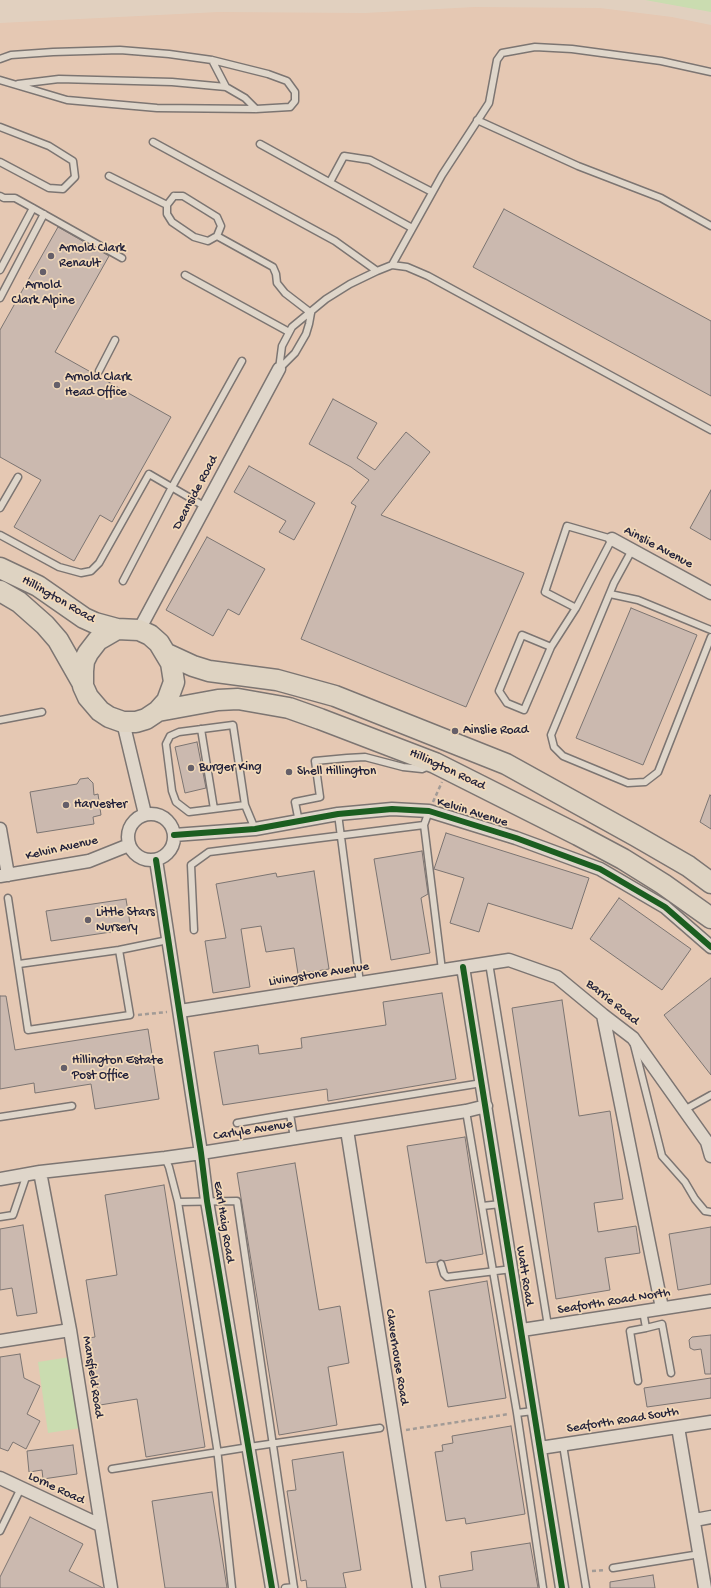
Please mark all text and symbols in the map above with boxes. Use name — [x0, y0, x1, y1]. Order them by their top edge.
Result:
place label: Arnold Clark Renault — [59, 241, 125, 272]
marker: Arnold Clark Renault — [46, 251, 56, 261]
marker: Arnold Clark Alpine — [38, 267, 48, 277]
place label: Arnold Clark Alpine — [11, 278, 75, 309]
place label: Arnold Clark Head Office — [65, 370, 131, 401]
marker: Arnold Clark Head Office — [52, 380, 62, 390]
street label: Deanside Road — [170, 453, 222, 533]
street label: Ainslie Avenue — [621, 523, 695, 573]
street label: Hillington Road — [19, 573, 97, 627]
place label: Ainslie Road — [463, 723, 528, 739]
marker: Ainslie Road — [450, 726, 460, 736]
street label: Hillington Road — [407, 746, 487, 794]
place label: Burger King — [199, 760, 262, 776]
marker: Burger King — [186, 763, 196, 773]
place label: Shell Hillington — [297, 764, 376, 780]
marker: Shell Hillington — [284, 767, 294, 777]
street label: Kelvin Avenue — [435, 795, 509, 831]
place label: Harvester — [74, 797, 127, 813]
marker: Harvester — [61, 800, 71, 810]
street label: Kelvin Avenue — [24, 833, 100, 865]
place label: Little Stars Nursery — [96, 905, 155, 936]
marker: Little Stars Nursery — [83, 915, 93, 925]
street label: Livingstone Avenue — [268, 959, 370, 991]
street label: Barrie Road — [582, 977, 642, 1029]
place label: Hillington Estate Post Office — [72, 1053, 163, 1084]
marker: Hillington Estate Post Office — [59, 1063, 69, 1073]
street label: Carlyle Avenue — [212, 1117, 294, 1145]
street label: Earl Haig Road — [209, 1180, 237, 1264]
street label: Watt Road — [512, 1245, 536, 1307]
street label: Seaforth Road North — [556, 1285, 672, 1319]
street label: Claverhouse Road — [381, 1308, 411, 1406]
street label: Mansfield Road — [78, 1335, 106, 1419]
street label: Seaforth Road South — [566, 1404, 680, 1438]
street label: Lorne Road — [25, 1469, 87, 1509]

